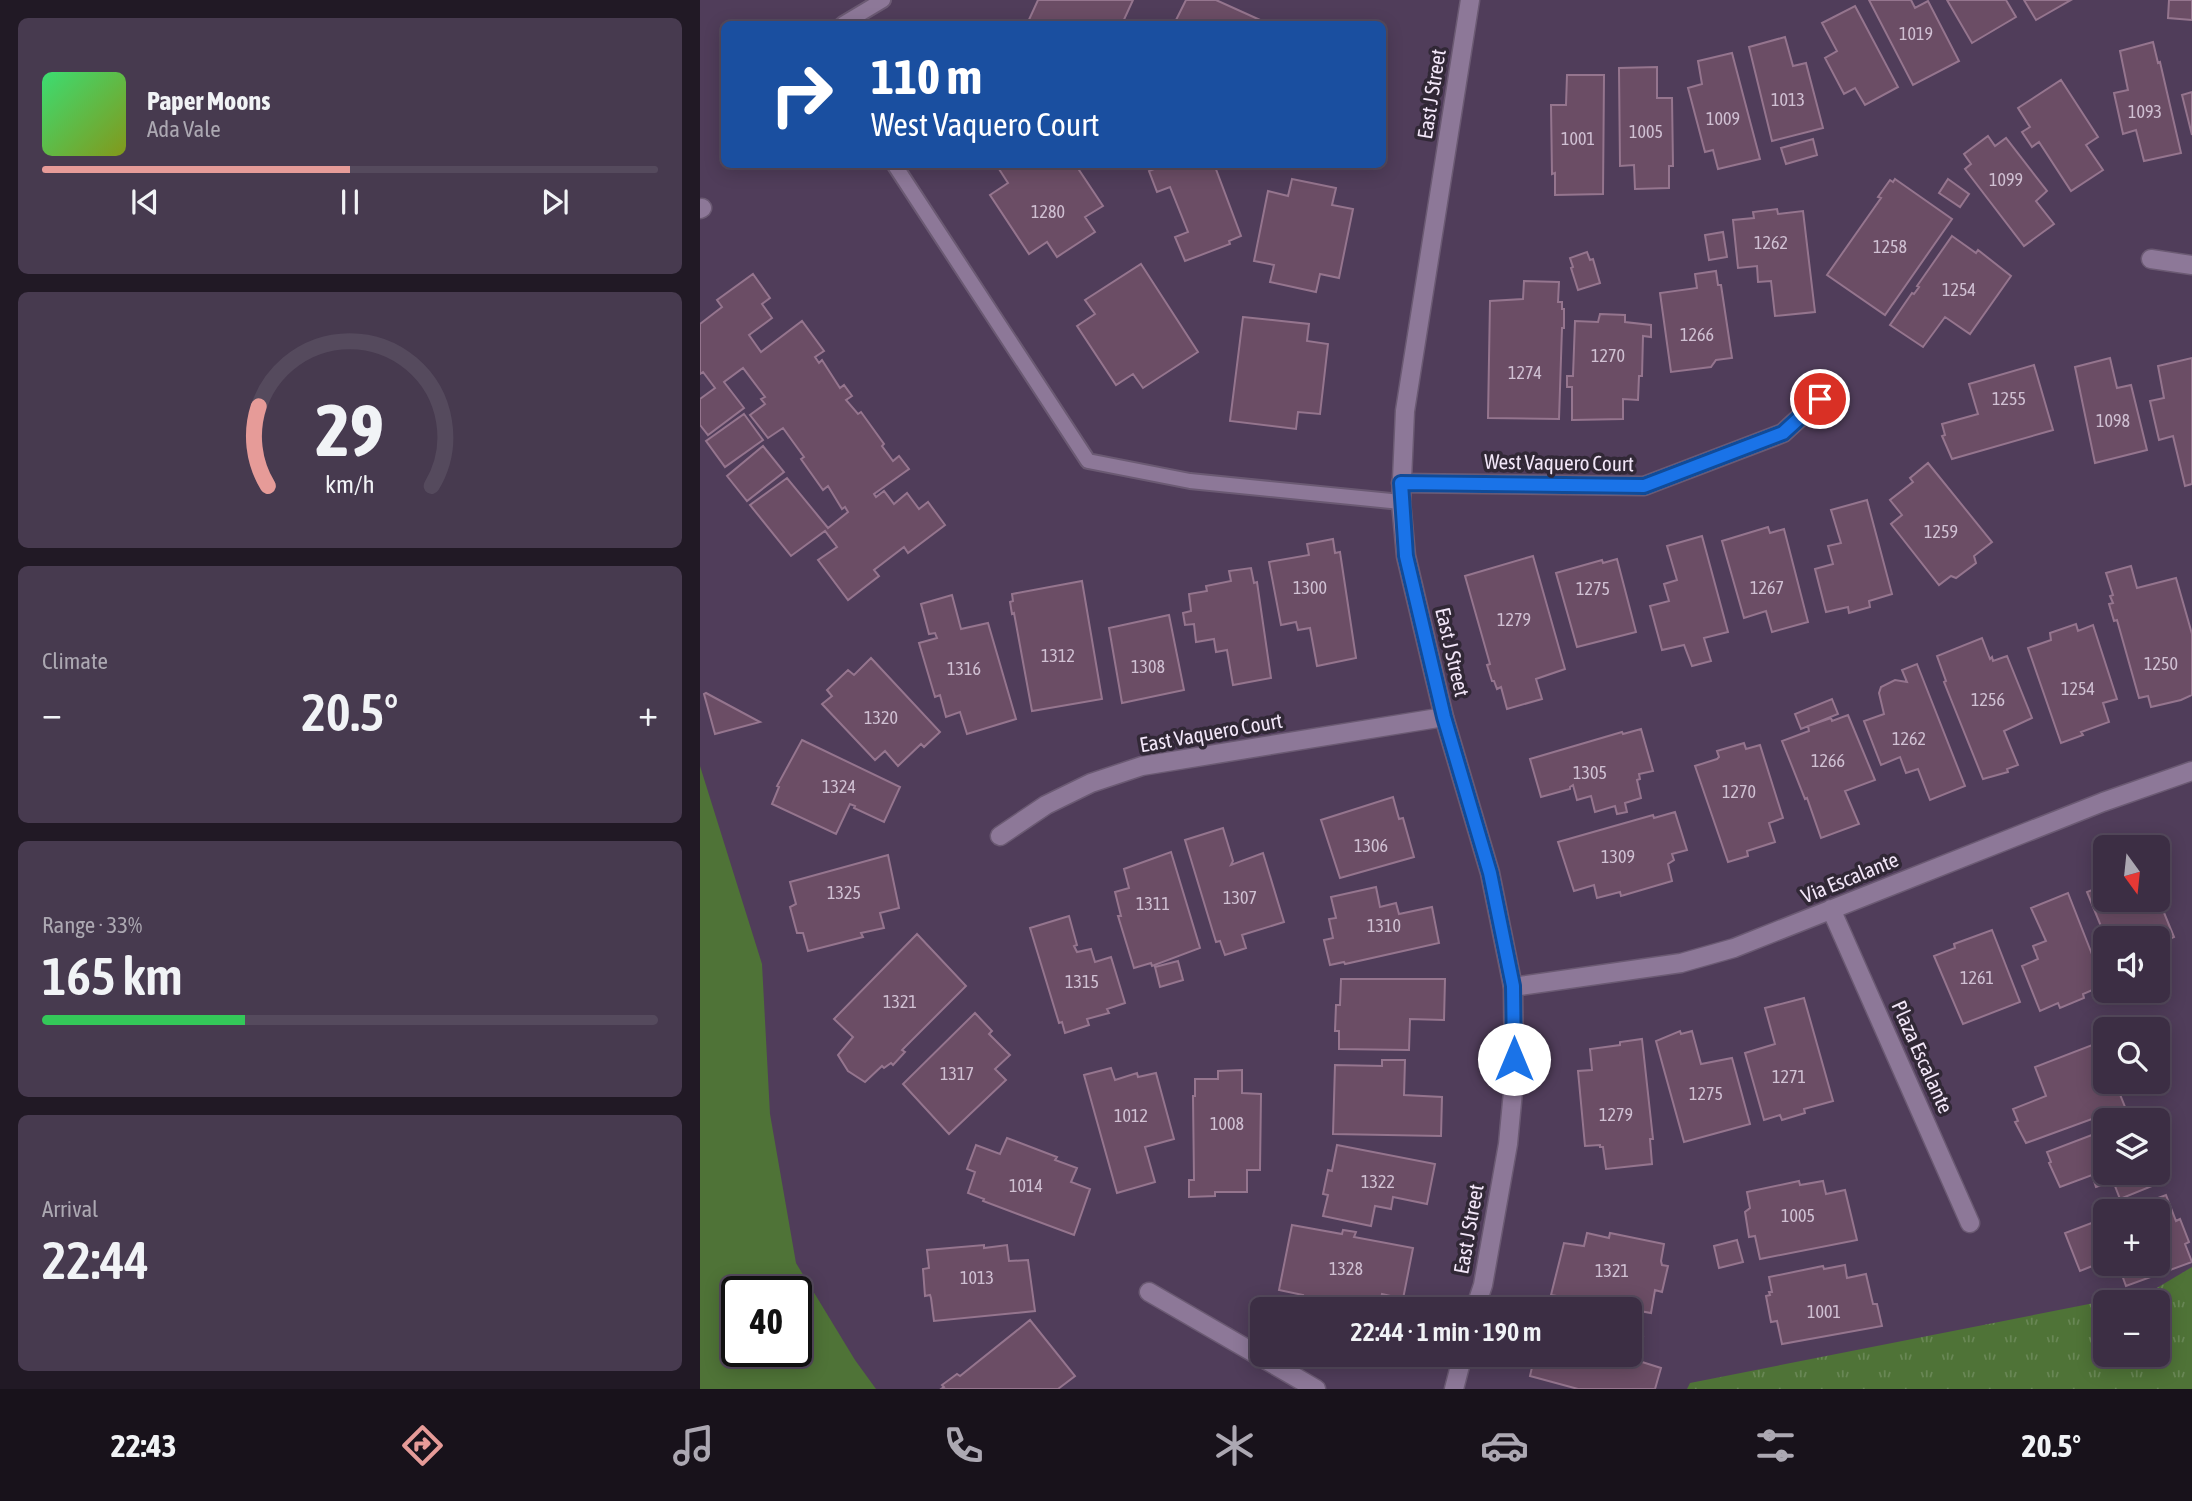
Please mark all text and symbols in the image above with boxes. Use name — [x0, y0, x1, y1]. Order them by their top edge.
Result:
house number: 1019 — [1899, 23, 1933, 44]
street label: East J Street — [1412, 47, 1450, 141]
text: 110 m — [871, 48, 982, 104]
icon: right — [756, 49, 847, 140]
text: Paper Moons — [147, 86, 270, 116]
house number: 1013 — [1771, 89, 1805, 110]
house number: 1093 — [2128, 101, 2162, 122]
text: West Vaquero Court — [871, 106, 1100, 143]
house number: 1009 — [1706, 108, 1740, 129]
text: Ada Vale — [147, 116, 221, 142]
house number: 1005 — [1629, 121, 1663, 142]
house number: 1001 — [1561, 128, 1595, 149]
house number: 1099 — [1989, 169, 2023, 190]
icon: previous — [126, 183, 164, 221]
icon: pause — [331, 183, 369, 221]
icon: next — [536, 183, 574, 221]
house number: 1280 — [1031, 201, 1065, 222]
house number: 1262 — [1754, 232, 1788, 253]
house number: 1258 — [1873, 236, 1907, 257]
house number: 1254 — [1942, 279, 1976, 300]
house number: 1266 — [1680, 324, 1714, 345]
house number: 1270 — [1591, 345, 1625, 366]
house number: 1274 — [1508, 362, 1542, 383]
pin — [1790, 369, 1850, 429]
icon: arrive — [1801, 380, 1839, 418]
house number: 1255 — [1992, 388, 2026, 409]
text: 29 — [316, 389, 384, 472]
house number: 1098 — [2096, 410, 2130, 431]
street label: West Vaquero Court — [1484, 449, 1634, 475]
text: km/h — [325, 470, 375, 498]
house number: 1259 — [1924, 521, 1958, 542]
house number: 1300 — [1293, 577, 1327, 598]
house number: 1267 — [1750, 577, 1784, 598]
house number: 1275 — [1576, 578, 1610, 599]
street label: East J Street — [1431, 605, 1475, 699]
house number: 1279 — [1497, 609, 1531, 630]
house number: 1312 — [1041, 645, 1075, 666]
text: Climate — [42, 648, 108, 674]
house number: 1250 — [2144, 653, 2178, 674]
house number: 1308 — [1131, 656, 1165, 677]
house number: 1316 — [947, 658, 981, 679]
house number: 1254 — [2061, 678, 2095, 699]
text: 20.5° — [302, 682, 398, 742]
house number: 1256 — [1971, 689, 2005, 710]
text: − — [42, 691, 62, 734]
text: + — [638, 691, 658, 734]
house number: 1320 — [864, 707, 898, 728]
street label: East Vaquero Court — [1138, 708, 1284, 756]
house number: 1262 — [1892, 728, 1926, 749]
house number: 1266 — [1811, 750, 1845, 771]
house number: 1305 — [1573, 762, 1607, 783]
house number: 1324 — [822, 776, 856, 797]
house number: 1270 — [1722, 781, 1756, 802]
house number: 1306 — [1354, 835, 1388, 856]
north arrow — [2093, 835, 2170, 912]
map controls — [2093, 835, 2170, 1367]
house number: 1309 — [1601, 846, 1635, 867]
street label: Via Escalante — [1798, 847, 1902, 907]
house number: 1325 — [827, 882, 861, 903]
house number: 1307 — [1223, 887, 1257, 908]
house number: 1311 — [1136, 893, 1170, 914]
text: Range · 33% — [42, 912, 142, 938]
house number: 1310 — [1367, 915, 1401, 936]
button: sound — [2093, 926, 2170, 1003]
text: 165 km — [42, 946, 183, 1006]
house number: 1261 — [1960, 967, 1994, 988]
house number: 1315 — [1065, 971, 1099, 992]
house number: 1321 — [883, 991, 917, 1012]
street label: Plaza Escalante — [1887, 997, 1958, 1117]
button: search — [2093, 1017, 2170, 1094]
position arrow — [1477, 1022, 1551, 1096]
house number: 1317 — [940, 1063, 974, 1084]
house number: 1271 — [1772, 1066, 1806, 1087]
house number: 1275 — [1689, 1083, 1723, 1104]
house number: 1279 — [1599, 1104, 1633, 1125]
house number: 1012 — [1114, 1105, 1148, 1126]
button: layers — [2093, 1108, 2170, 1185]
house number: 1008 — [1210, 1113, 1244, 1134]
house number: 1322 — [1361, 1171, 1395, 1192]
house number: 1014 — [1009, 1175, 1043, 1196]
street label: East J Street — [1448, 1182, 1488, 1276]
text: Arrival — [42, 1196, 98, 1222]
button: + — [2093, 1199, 2170, 1276]
house number: 1005 — [1781, 1205, 1815, 1226]
text: 22:44 — [42, 1230, 149, 1290]
house number: 1328 — [1329, 1258, 1363, 1279]
house number: 1321 — [1595, 1260, 1629, 1281]
house number: 1013 — [960, 1267, 994, 1288]
speed limit sign: 40 — [721, 1276, 812, 1367]
button: − — [2093, 1290, 2170, 1367]
house number: 1001 — [1807, 1301, 1841, 1322]
text: 22:44 · 1 min · 190 m — [1351, 1317, 1541, 1347]
icon: directions — [398, 1421, 447, 1470]
icon: music — [669, 1421, 718, 1470]
icon: phone — [939, 1421, 988, 1470]
icon: climate — [1210, 1421, 1259, 1470]
icon: car — [1480, 1421, 1529, 1470]
icon: filters — [1751, 1421, 1800, 1470]
text: 22:43 — [111, 1427, 177, 1464]
text: 20.5° — [2021, 1427, 2081, 1464]

